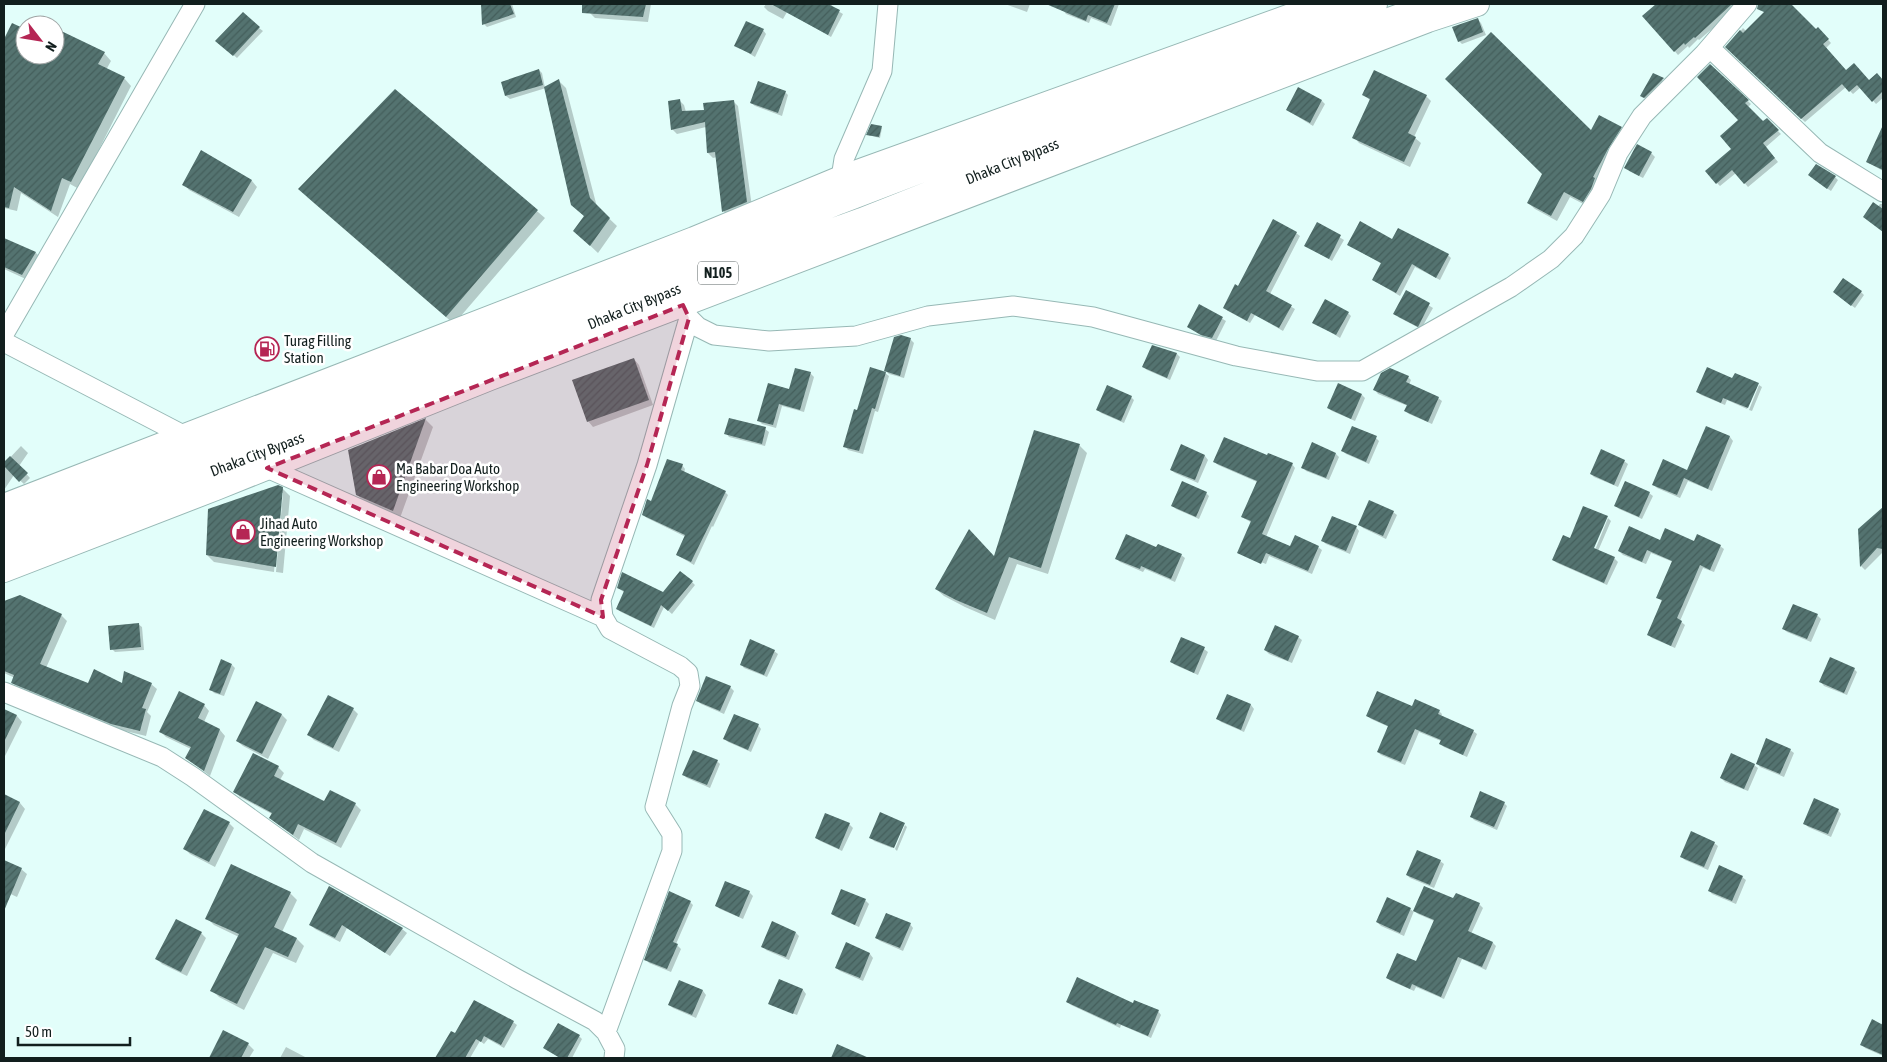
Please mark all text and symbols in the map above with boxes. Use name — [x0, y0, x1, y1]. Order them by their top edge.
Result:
north arrow — [15, 15, 65, 65]
text: N — [42, 39, 60, 54]
street label: Dhaka City Bypass — [963, 135, 1061, 187]
road number: N105 — [698, 262, 738, 284]
street label: Dhaka City Bypass — [585, 280, 683, 332]
place label: Turag Filling Station — [284, 332, 352, 366]
fuel station icon: Turag Filling Station — [254, 336, 280, 362]
street label: Dhaka City Bypass — [208, 428, 306, 480]
place label: Ma Babar Doa Auto Engineering Workshop — [396, 460, 519, 494]
shop icon: Ma Babar Doa Auto Engineering Workshop — [366, 464, 392, 490]
place label: Jihad Auto Engineering Workshop — [260, 515, 383, 549]
shop icon: Jihad Auto Engineering Workshop — [230, 519, 256, 545]
scale bar — [18, 1014, 130, 1046]
text: 50 m — [25, 1023, 52, 1040]

